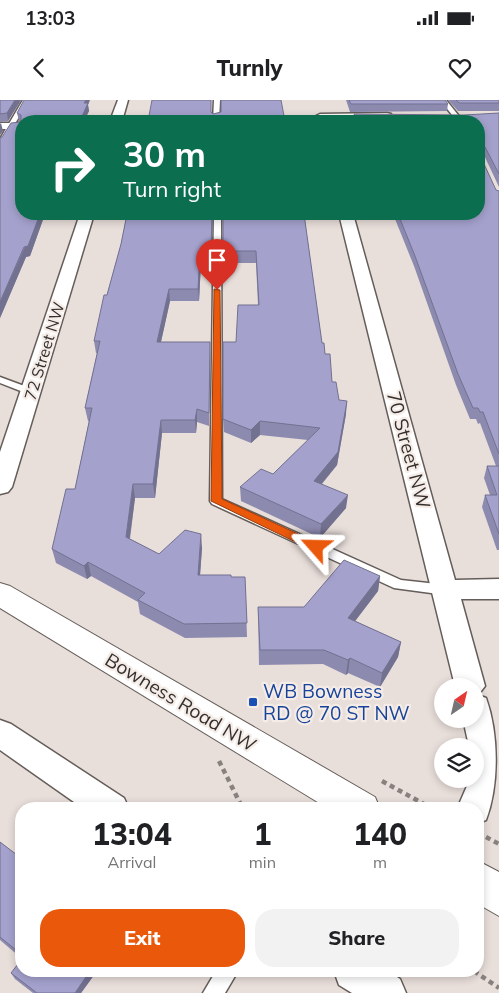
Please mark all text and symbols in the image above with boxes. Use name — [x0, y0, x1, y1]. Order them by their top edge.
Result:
text: 13:03 — [25, 6, 75, 30]
icon: back — [25, 54, 53, 82]
text: Turnly — [216, 54, 283, 82]
icon: heart — [446, 54, 474, 82]
text: 30 m — [123, 132, 206, 176]
icon: right — [40, 135, 105, 200]
text: Turn right — [123, 175, 221, 203]
pin — [196, 239, 238, 290]
icon: arrive — [203, 246, 231, 274]
street label: 72 Street NW — [20, 299, 68, 402]
street label: 70 Street NW — [382, 389, 436, 511]
position arrow — [289, 520, 341, 572]
street label: Bowness Road NW — [101, 647, 261, 757]
north arrow — [434, 678, 484, 728]
map controls — [434, 678, 484, 788]
place label: WB Bowness RD @ 70 ST NW — [263, 679, 410, 725]
marker: WB Bowness RD @ 70 ST NW — [247, 696, 259, 708]
button: layers — [434, 738, 484, 788]
text: 13:04 — [92, 815, 172, 853]
text: 1 — [253, 815, 271, 853]
text: 140 — [353, 815, 407, 853]
text: Arrival — [107, 852, 156, 872]
text: min — [249, 852, 276, 872]
text: m — [373, 852, 387, 872]
button: Exit — [40, 909, 245, 967]
button: Share — [255, 909, 459, 967]

